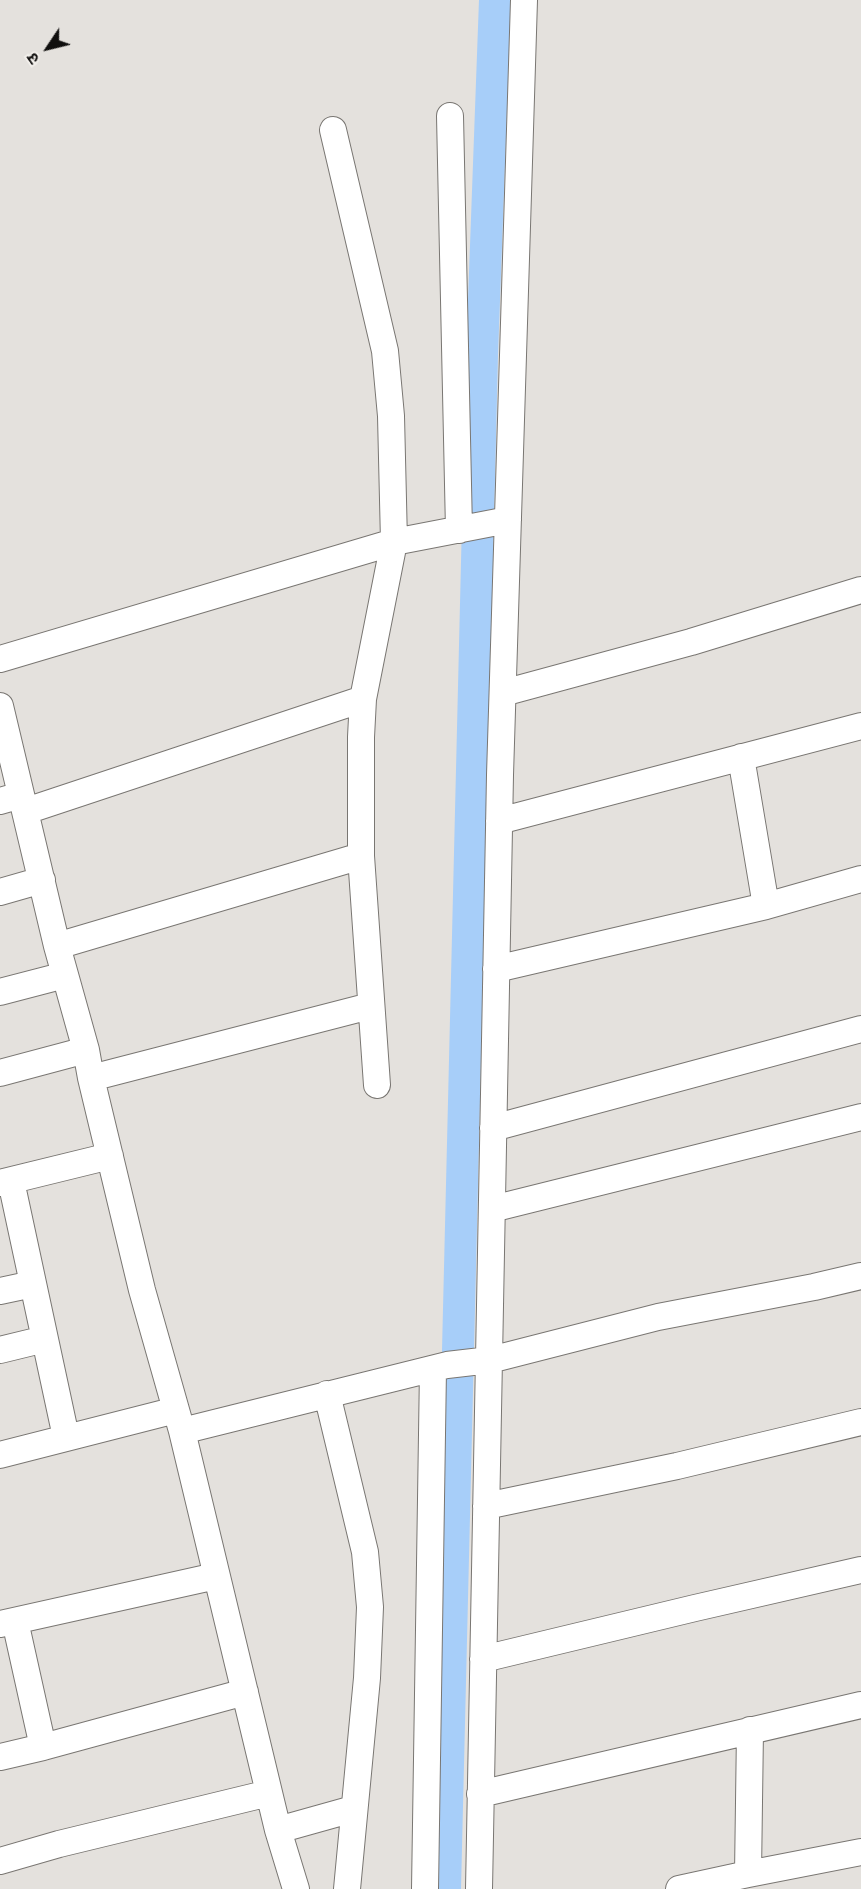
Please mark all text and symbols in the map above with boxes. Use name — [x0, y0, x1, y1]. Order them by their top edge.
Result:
north arrow — [18, 18, 78, 78]
text: उ — [21, 48, 45, 69]

